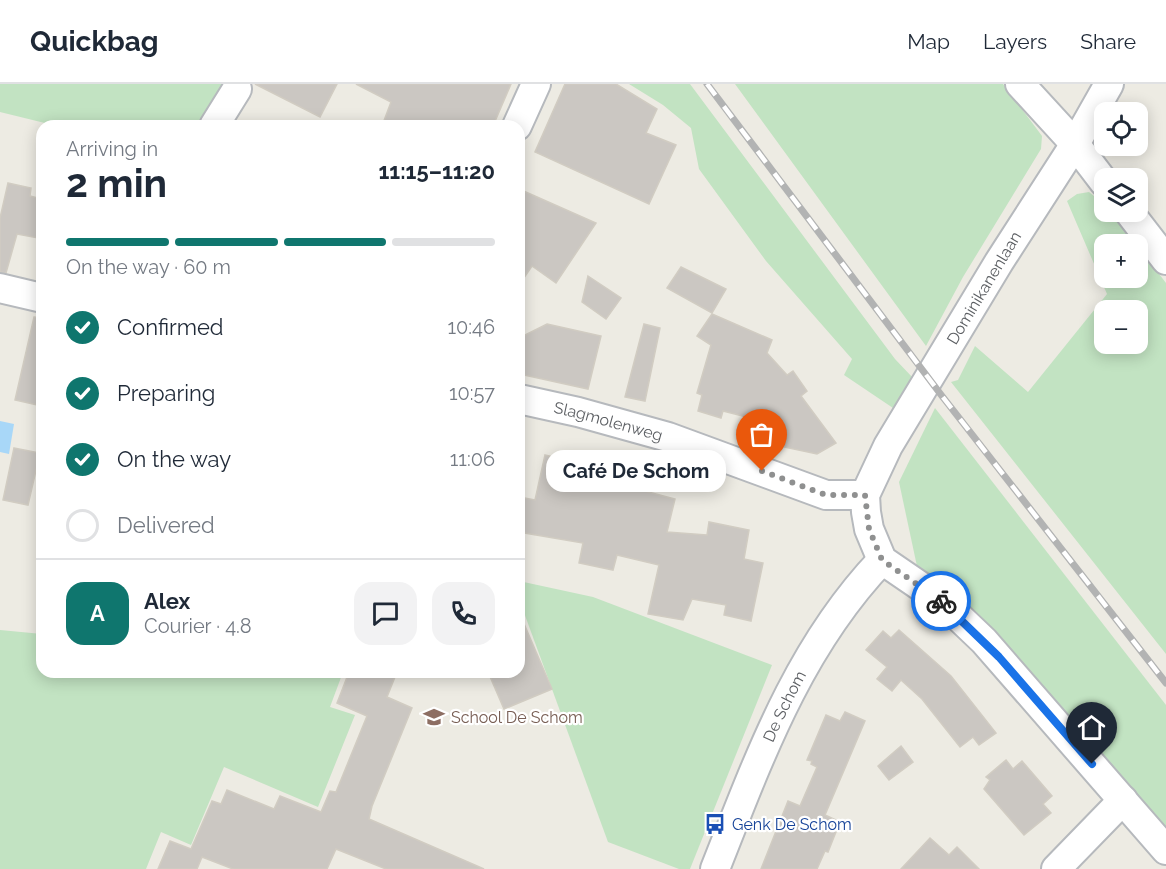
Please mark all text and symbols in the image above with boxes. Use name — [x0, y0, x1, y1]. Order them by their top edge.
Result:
text: Quickbag — [30, 25, 159, 58]
text: Map — [907, 29, 950, 54]
text: Layers — [983, 29, 1047, 54]
text: Share — [1080, 29, 1136, 54]
map controls — [1094, 102, 1148, 354]
button: locate — [1094, 102, 1148, 156]
text: Arriving in — [66, 137, 158, 161]
text: 11:15–11:20 — [378, 158, 495, 184]
text: 2 min — [66, 160, 167, 206]
button: layers — [1094, 168, 1148, 222]
street label: Dominikanenlaan — [943, 228, 1025, 348]
button: + — [1094, 234, 1148, 288]
text: On the way · 60 m — [66, 255, 231, 279]
button: − — [1094, 300, 1148, 354]
icon: check — [66, 311, 99, 344]
text: Confirmed — [117, 314, 224, 340]
text: 10:46 — [447, 315, 495, 339]
icon: check — [66, 377, 99, 410]
text: Preparing — [117, 380, 215, 406]
text: 10:57 — [449, 381, 495, 405]
street label: Slagmolenweg — [552, 397, 665, 445]
pin — [736, 409, 787, 471]
icon: bag — [745, 418, 778, 451]
icon: check — [66, 443, 99, 476]
text: On the way — [117, 446, 231, 472]
text: 11:06 — [450, 447, 495, 471]
callout: Café De Schom — [546, 450, 726, 492]
text: Café De Schom — [563, 459, 709, 483]
text: Delivered — [117, 512, 215, 538]
courier — [911, 571, 971, 631]
button: chat — [354, 582, 417, 645]
button: phone — [432, 582, 495, 645]
icon: bike — [925, 585, 958, 618]
text: Alex — [144, 588, 190, 614]
text: A — [90, 600, 105, 626]
text: Courier · 4.8 — [144, 614, 252, 638]
street label: De Schom — [759, 667, 810, 745]
pin — [1066, 702, 1117, 764]
school or university icon: School De Schom — [422, 705, 446, 729]
place label: School De Schom — [451, 708, 583, 727]
icon: home — [1075, 711, 1108, 744]
bus stop icon: Genk De Schom — [703, 812, 727, 836]
place label: Genk De Schom — [732, 815, 852, 834]

